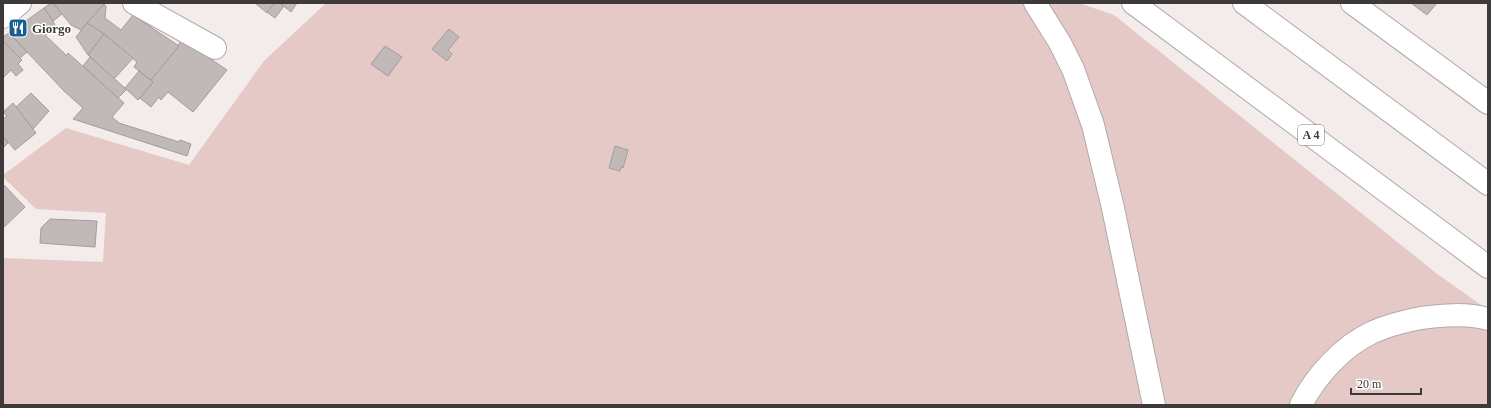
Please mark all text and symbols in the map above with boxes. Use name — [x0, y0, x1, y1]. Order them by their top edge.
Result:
restaurant icon: Giorgo — [7, 17, 29, 39]
place label: Giorgo — [32, 21, 71, 36]
road number: A 4 — [1298, 125, 1324, 145]
scale bar — [1351, 370, 1421, 396]
text: 20 m — [1357, 377, 1382, 391]

